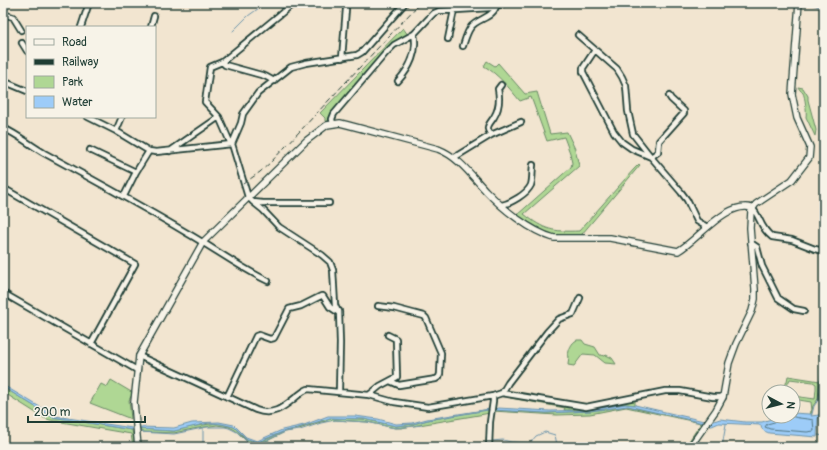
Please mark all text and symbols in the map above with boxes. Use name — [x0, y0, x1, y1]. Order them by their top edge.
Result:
legend — [26, 26, 156, 118]
text: Road — [62, 35, 87, 50]
text: Railway — [62, 55, 98, 70]
text: Park — [62, 75, 83, 90]
text: Water — [62, 95, 93, 110]
north arrow — [761, 384, 801, 424]
scale bar — [28, 398, 145, 424]
text: N — [783, 401, 797, 410]
text: 200 m — [34, 405, 71, 420]

